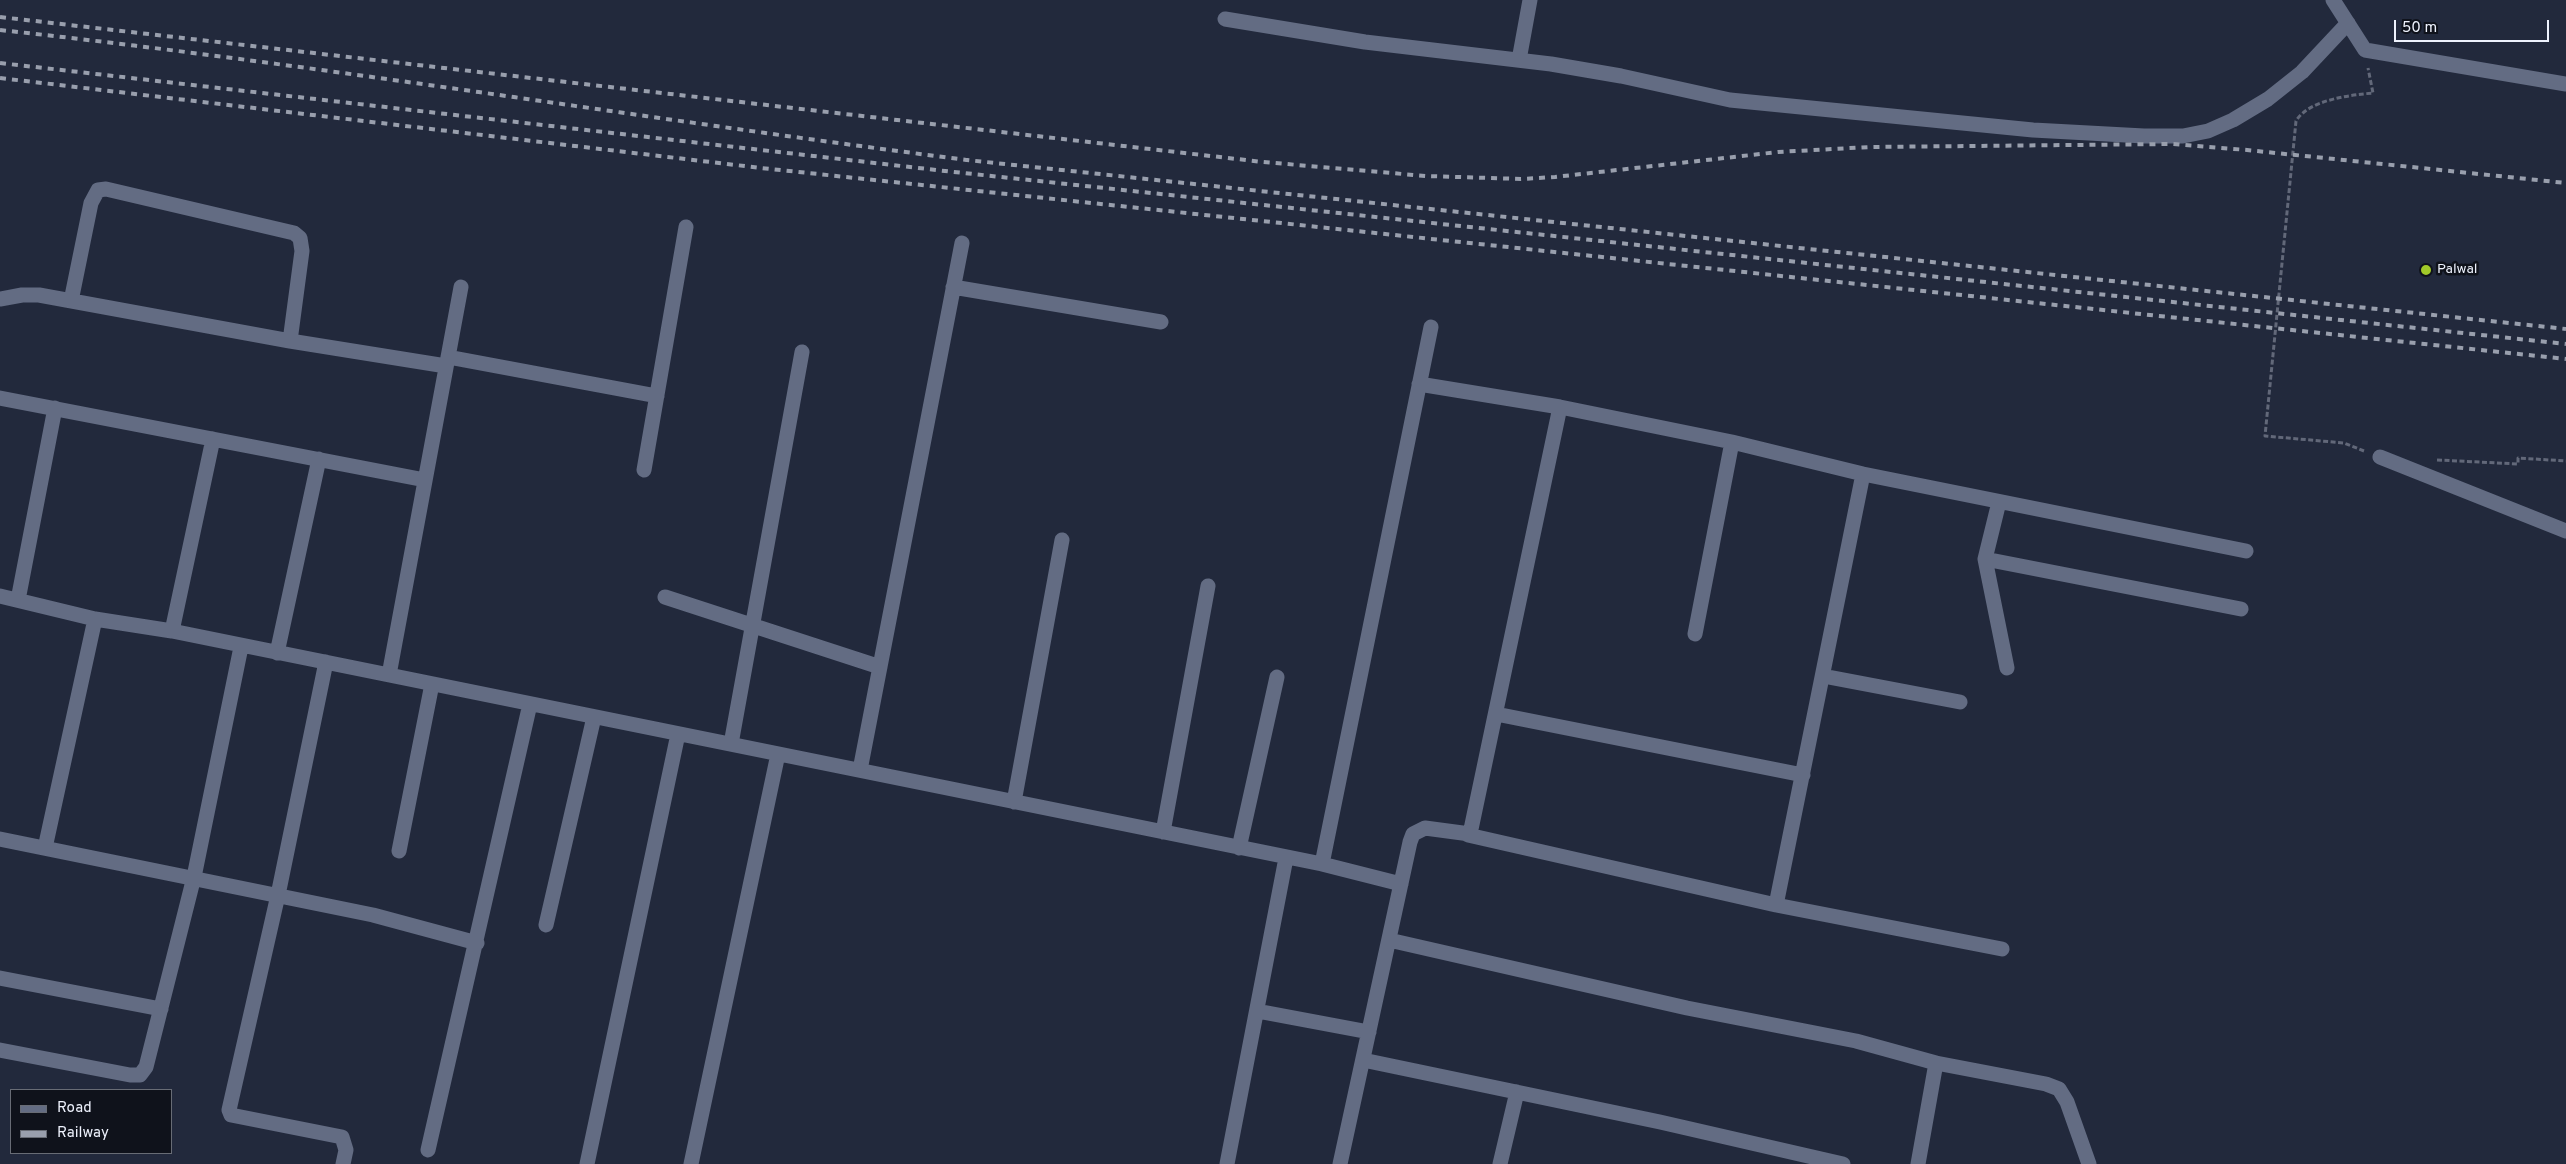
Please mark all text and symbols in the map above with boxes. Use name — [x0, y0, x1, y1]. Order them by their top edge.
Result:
scale bar — [2396, 10, 2551, 42]
text: 50 m — [2402, 19, 2437, 38]
place label: Palwal — [2437, 262, 2477, 278]
marker: Palwal — [2419, 263, 2433, 277]
legend — [10, 1089, 172, 1154]
text: Road — [57, 1099, 92, 1118]
text: Railway — [57, 1124, 109, 1143]

